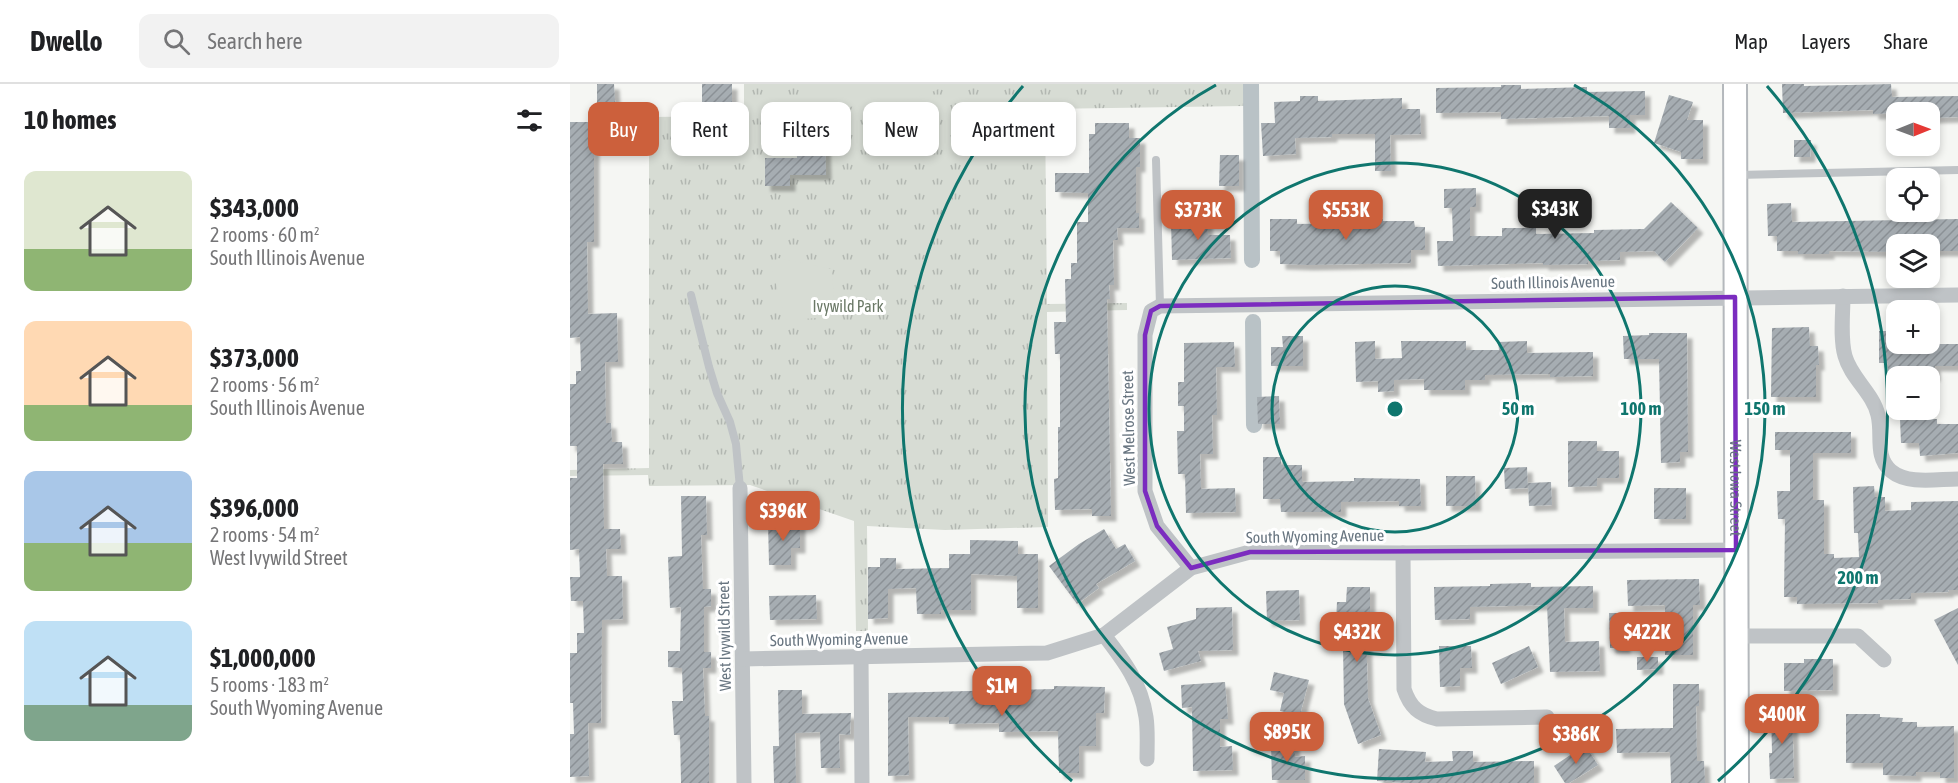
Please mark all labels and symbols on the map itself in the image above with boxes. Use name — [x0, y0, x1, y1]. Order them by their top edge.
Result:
north arrow — [1886, 102, 1940, 156]
pin: $343K — [1513, 189, 1597, 240]
pin: $373K — [1156, 190, 1240, 241]
pin: $553K — [1304, 190, 1388, 241]
street label: South Illinois Avenue — [1491, 272, 1615, 292]
park label: Ivywild Park — [812, 297, 884, 316]
street label: West Melrose Street — [1118, 370, 1138, 486]
text: 50 m — [1502, 398, 1534, 419]
text: 100 m — [1621, 398, 1661, 419]
text: 150 m — [1745, 398, 1785, 419]
centre of rings — [1385, 399, 1405, 419]
street label: West Iowa Street — [1727, 440, 1745, 537]
pin: $396K — [741, 491, 825, 542]
street label: South Wyoming Avenue — [1246, 526, 1384, 547]
text: 200 m — [1838, 567, 1878, 588]
street label: West Ivywild Street — [714, 580, 735, 691]
pin: $432K — [1315, 612, 1399, 663]
pin: $422K — [1605, 612, 1689, 663]
street label: South Wyoming Avenue — [770, 629, 908, 650]
pin: $1M — [973, 666, 1031, 717]
pin: $400K — [1740, 694, 1824, 745]
pin: $895K — [1245, 712, 1329, 763]
pin: $386K — [1534, 714, 1618, 765]

